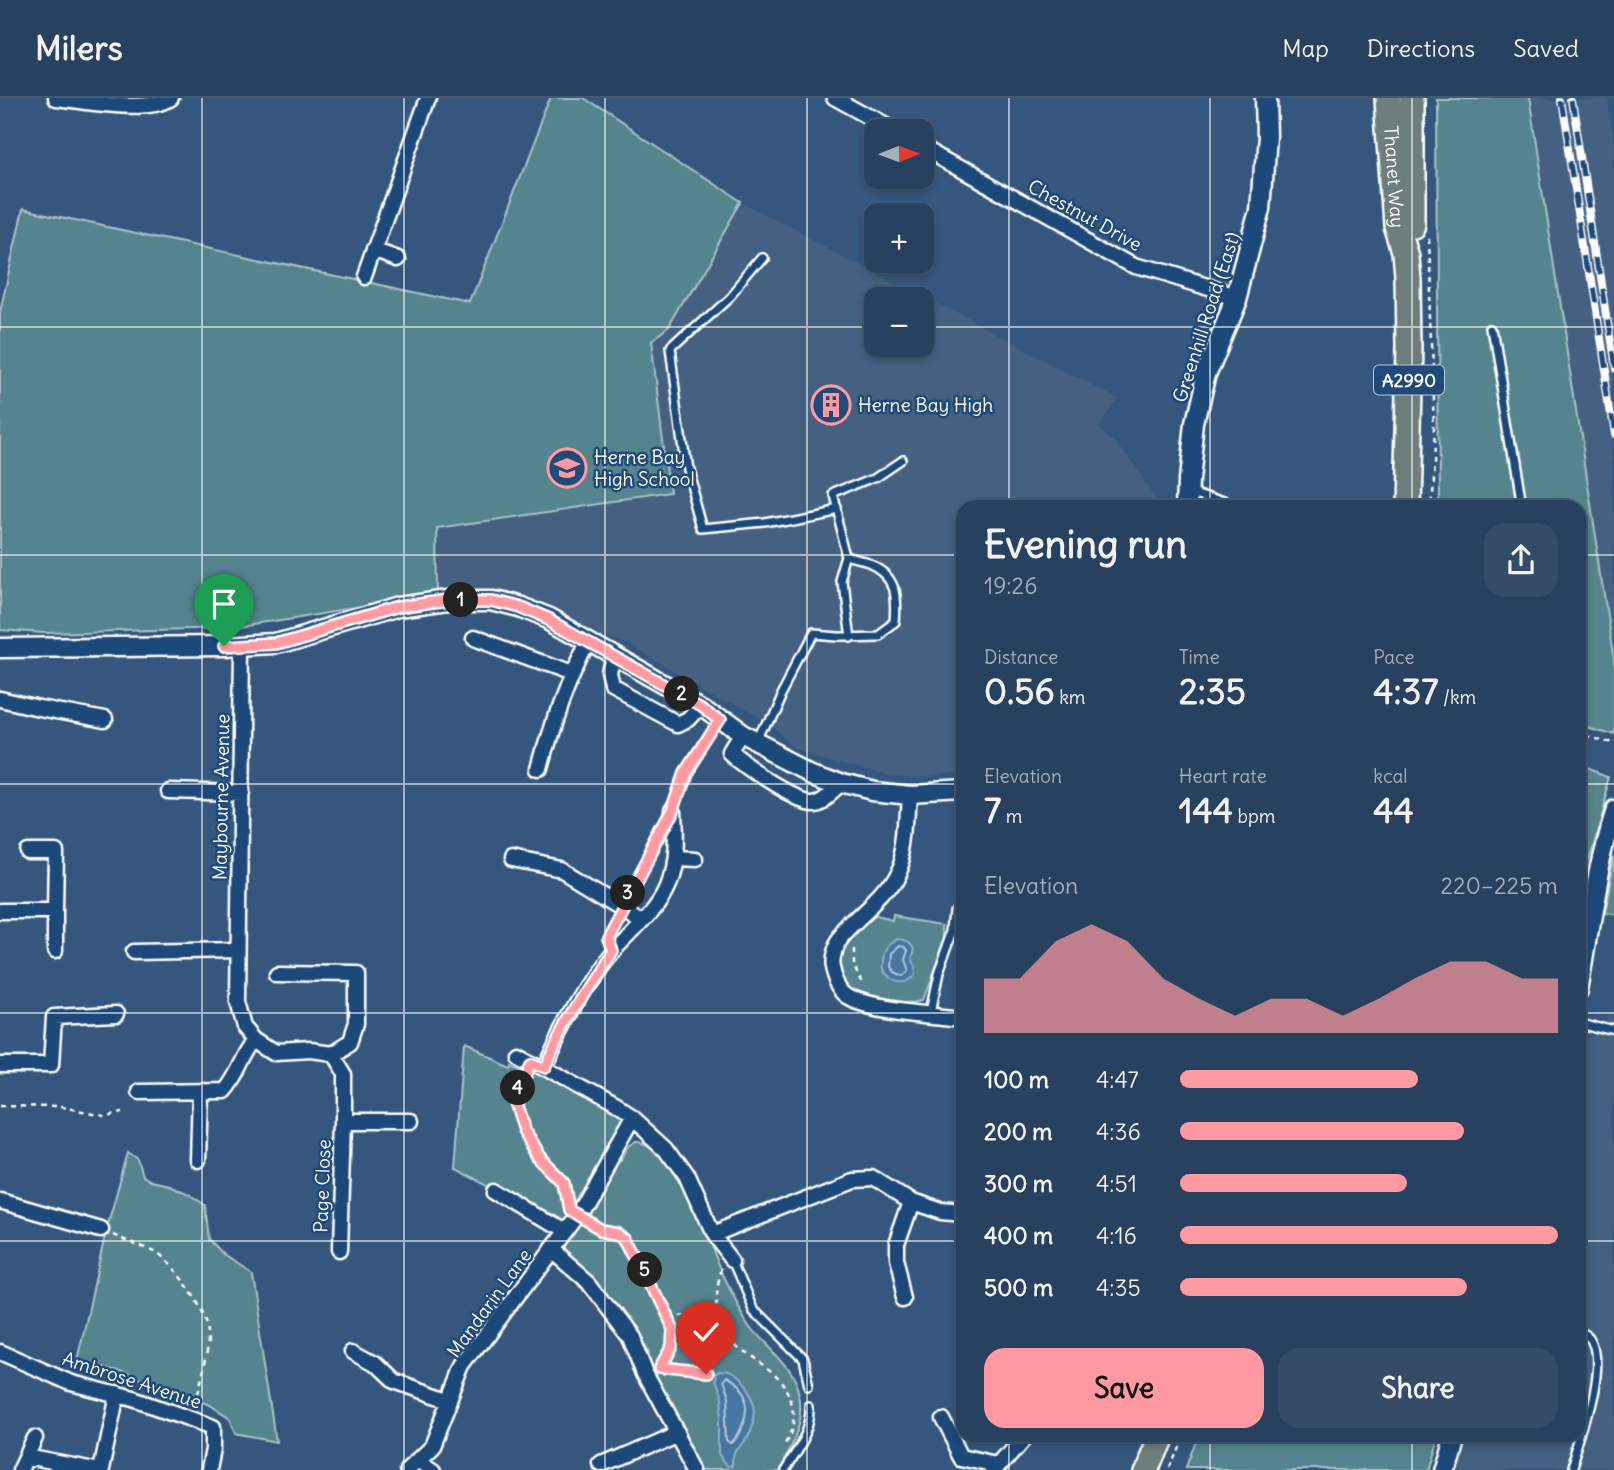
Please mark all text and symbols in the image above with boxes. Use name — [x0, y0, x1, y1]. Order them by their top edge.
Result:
text: Milers — [35, 27, 123, 69]
text: Map — [1282, 33, 1329, 63]
text: Directions — [1367, 33, 1475, 63]
text: Saved — [1513, 33, 1579, 63]
north arrow — [864, 119, 934, 189]
map controls — [864, 119, 934, 357]
street label: Thanet Way — [1379, 125, 1410, 229]
street label: Chestnut Drive — [1024, 174, 1146, 256]
button: + — [864, 203, 934, 273]
street label: Greenhill Road (East) — [1167, 229, 1245, 405]
button: − — [864, 287, 934, 357]
road number: A2990 — [1374, 366, 1444, 394]
building icon: Herne Bay High — [810, 384, 852, 426]
place label: Herne Bay High — [858, 393, 993, 417]
place label: Herne Bay High School — [594, 445, 695, 491]
school or university icon: Herne Bay High School — [546, 447, 588, 489]
text: Evening run — [984, 521, 1187, 568]
button: share — [1484, 523, 1558, 597]
text: 19:26 — [984, 571, 1037, 600]
pin — [194, 574, 254, 646]
pin: 1 — [444, 582, 478, 618]
icon: arrive — [205, 585, 243, 623]
text: 1 — [457, 587, 464, 611]
text: Distance — [984, 645, 1058, 669]
text: Time — [1179, 645, 1220, 669]
text: Pace — [1373, 645, 1415, 669]
text: 0.56 — [984, 669, 1055, 713]
text: 2:35 — [1179, 669, 1246, 713]
text: 4:37 — [1373, 669, 1439, 713]
pin: 2 — [664, 676, 700, 712]
text: 2 — [676, 681, 687, 705]
text: km — [1055, 685, 1086, 709]
text: /km — [1439, 685, 1476, 709]
street label: Maybourne Avenue — [208, 714, 234, 880]
text: Elevation — [984, 764, 1062, 788]
text: Heart rate — [1179, 764, 1267, 788]
text: kcal — [1373, 764, 1408, 788]
text: 7 — [984, 788, 1001, 832]
text: 144 — [1179, 788, 1233, 832]
text: 44 — [1373, 788, 1414, 832]
text: m — [1001, 804, 1022, 828]
text: bpm — [1233, 804, 1276, 828]
text: Elevation — [984, 871, 1078, 900]
text: 220–225 m — [1441, 871, 1558, 900]
pin: 3 — [610, 876, 646, 910]
text: 3 — [622, 880, 633, 904]
text: 100 m — [984, 1065, 1049, 1094]
text: 4:47 — [1096, 1065, 1139, 1094]
pin: 4 — [500, 1070, 536, 1105]
text: 4 — [512, 1075, 523, 1099]
text: 200 m — [984, 1117, 1053, 1146]
text: 4:36 — [1096, 1117, 1141, 1146]
street label: Page Close — [308, 1139, 336, 1233]
text: 300 m — [984, 1169, 1053, 1198]
text: 4:51 — [1096, 1169, 1137, 1198]
text: 400 m — [984, 1221, 1053, 1250]
text: 4:16 — [1096, 1221, 1137, 1250]
street label: Mandarin Lane — [441, 1244, 537, 1362]
pin: 5 — [628, 1252, 662, 1288]
text: 5 — [639, 1257, 650, 1281]
text: 500 m — [984, 1273, 1053, 1302]
text: 4:35 — [1096, 1273, 1141, 1302]
pin — [676, 1302, 736, 1374]
icon: check — [687, 1313, 725, 1351]
street label: Ambrose Avenue — [59, 1346, 205, 1414]
button: Save — [984, 1348, 1264, 1428]
button: Share — [1278, 1348, 1558, 1428]

